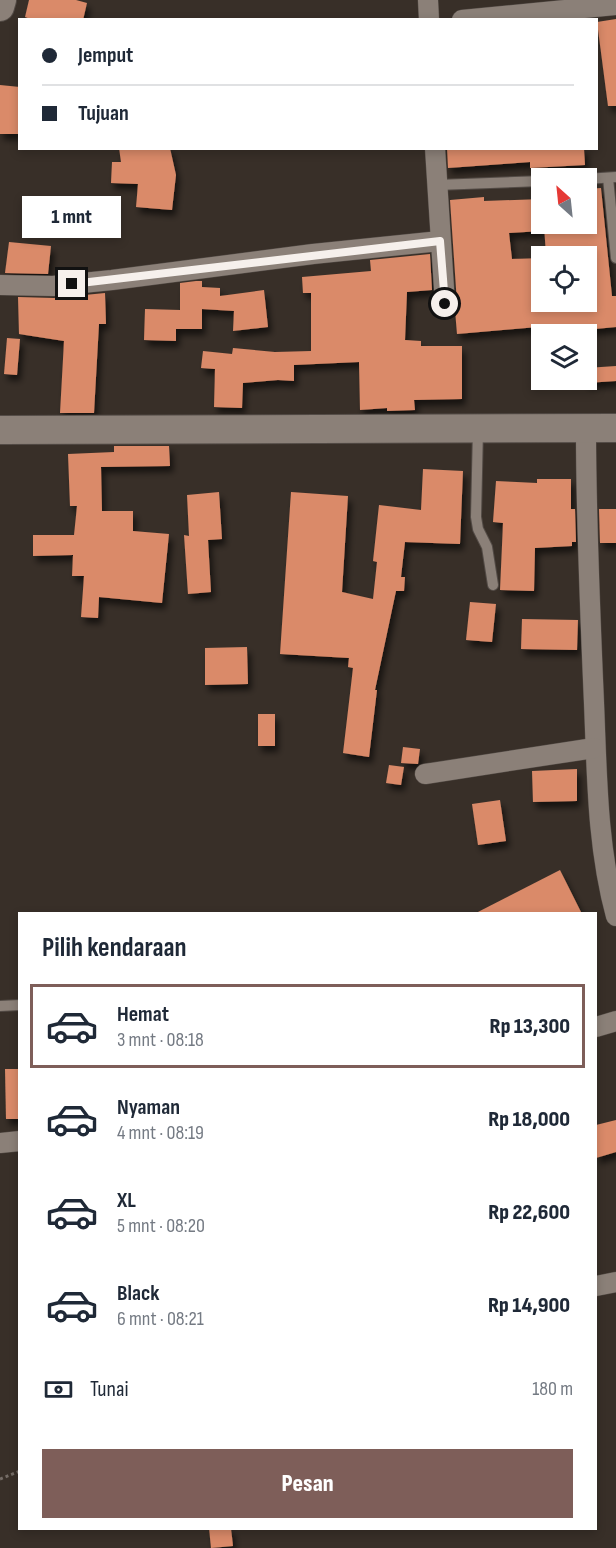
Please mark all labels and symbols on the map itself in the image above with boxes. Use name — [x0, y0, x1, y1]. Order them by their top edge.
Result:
north arrow — [531, 168, 597, 234]
callout: 1 mnt — [22, 197, 122, 239]
route end — [58, 270, 85, 297]
route start — [431, 290, 458, 317]

